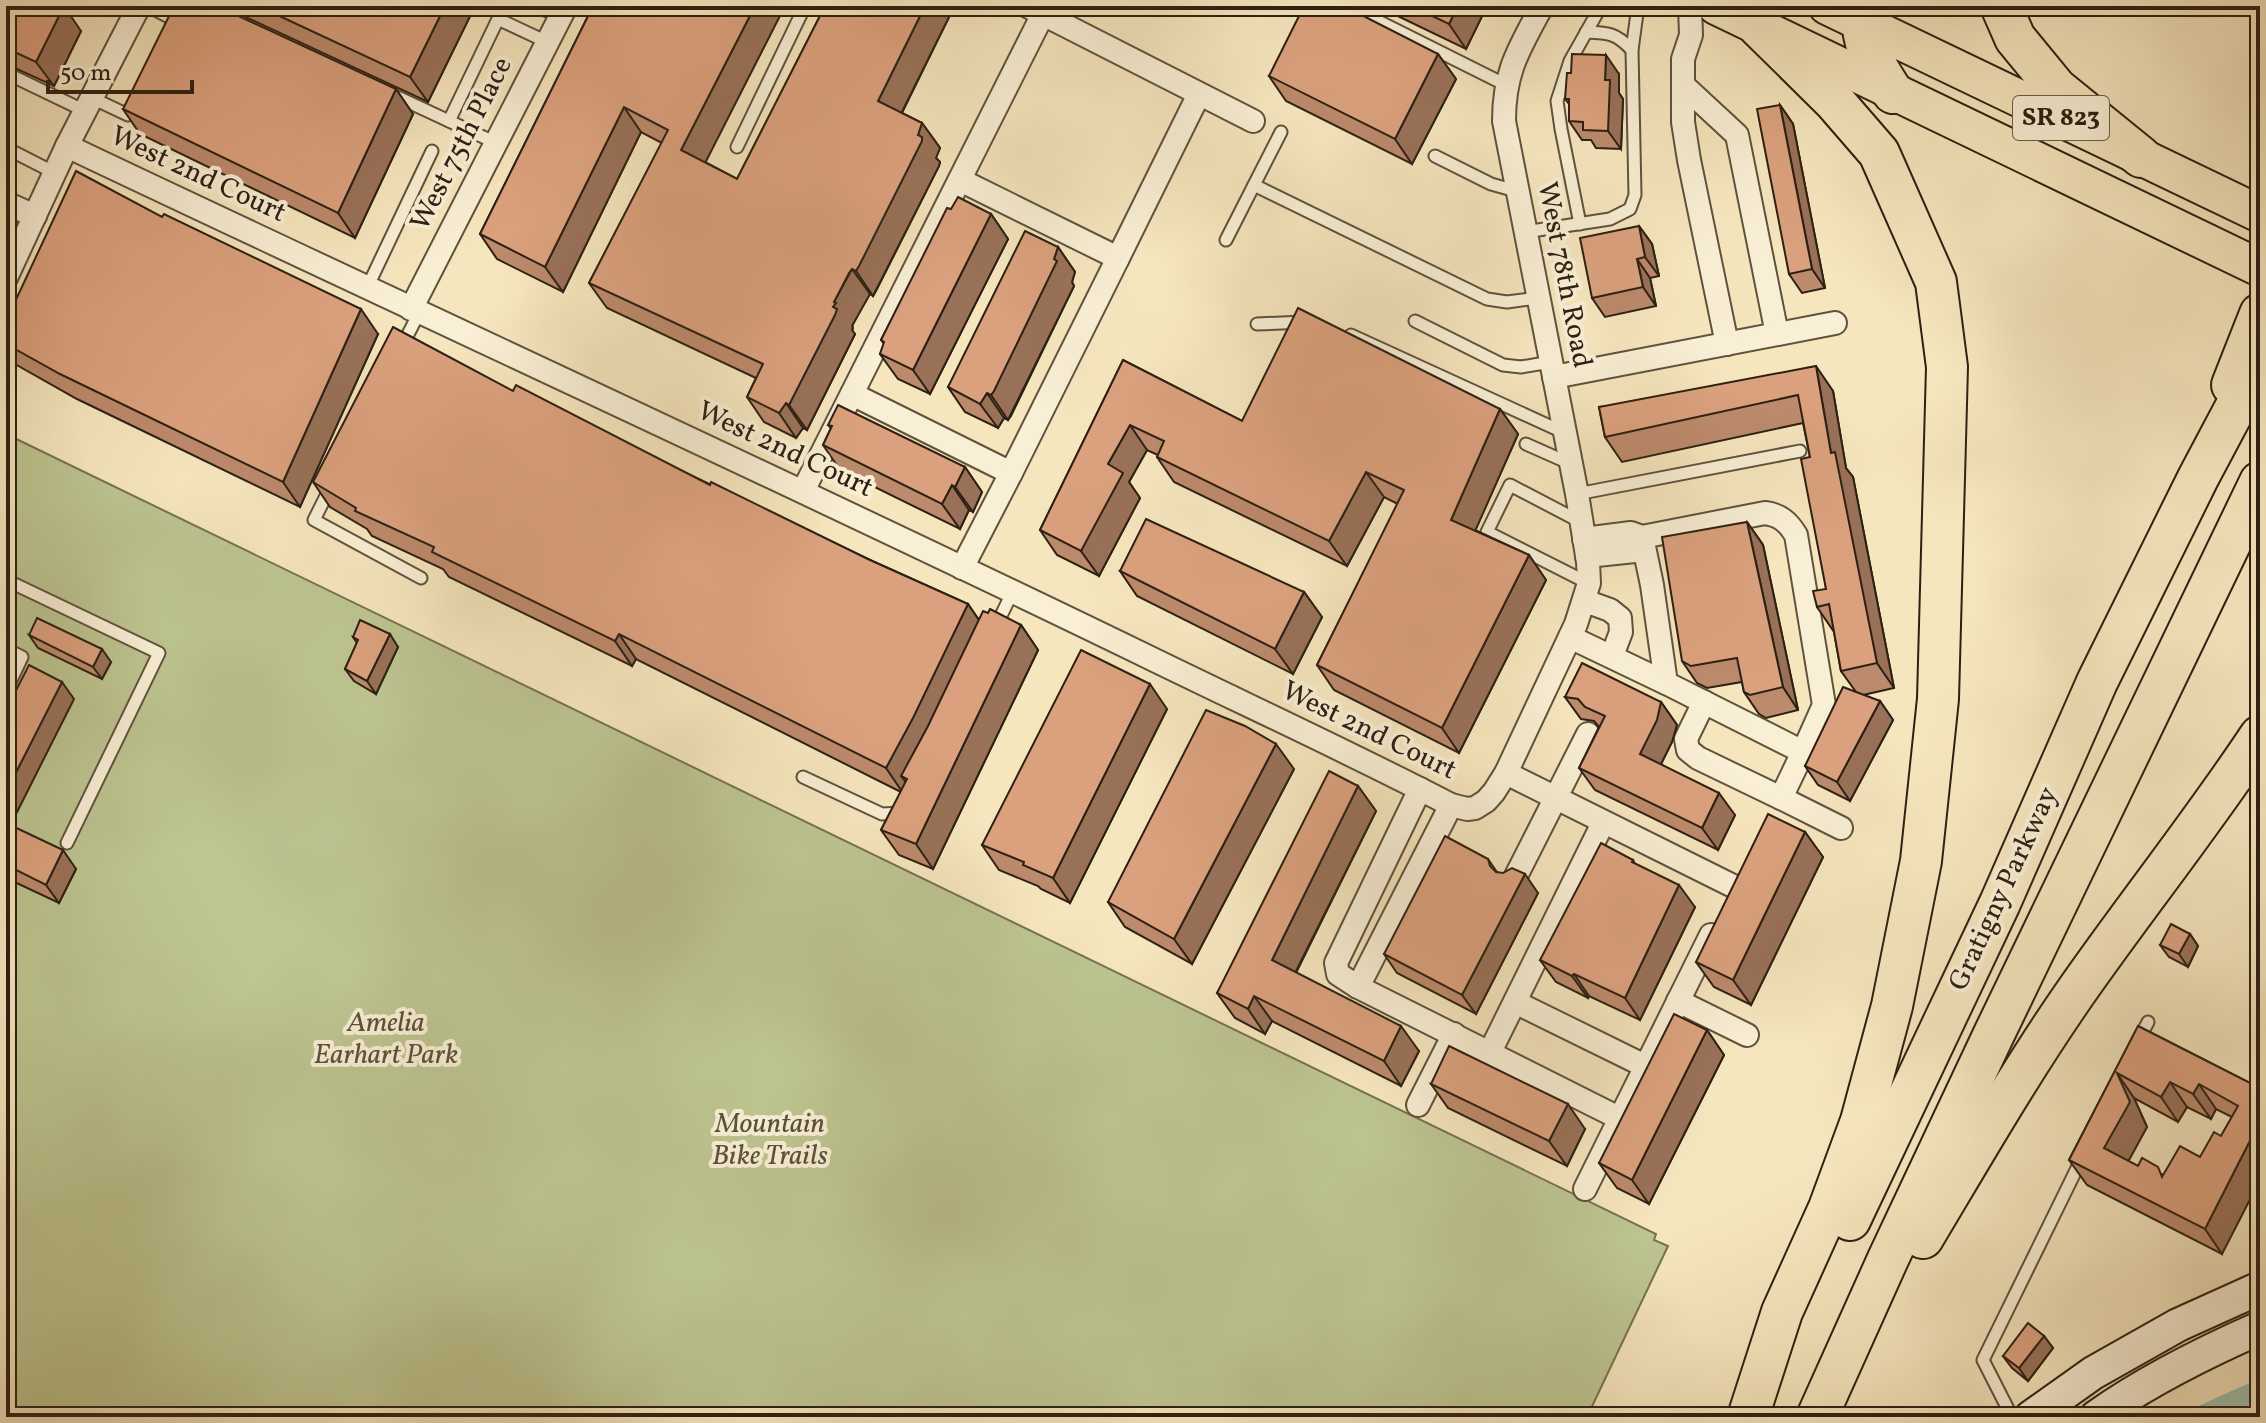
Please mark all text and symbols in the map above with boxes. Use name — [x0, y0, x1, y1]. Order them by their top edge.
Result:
scale bar — [48, 44, 192, 94]
street label: West 75th Place — [401, 50, 523, 238]
text: 50 m — [60, 57, 112, 91]
road number: SR 823 — [2013, 96, 2109, 140]
street label: West 2nd Court — [104, 117, 292, 233]
street label: West 78th Road — [1527, 179, 1601, 371]
street label: West 2nd Court — [691, 392, 879, 508]
street label: West 2nd Court — [1275, 672, 1463, 790]
street label: Gratigny Parkway — [1940, 781, 2068, 997]
park label: Amelia Earhart Park — [314, 1004, 458, 1075]
park label: Mountain Bike Trails — [712, 1105, 828, 1176]

